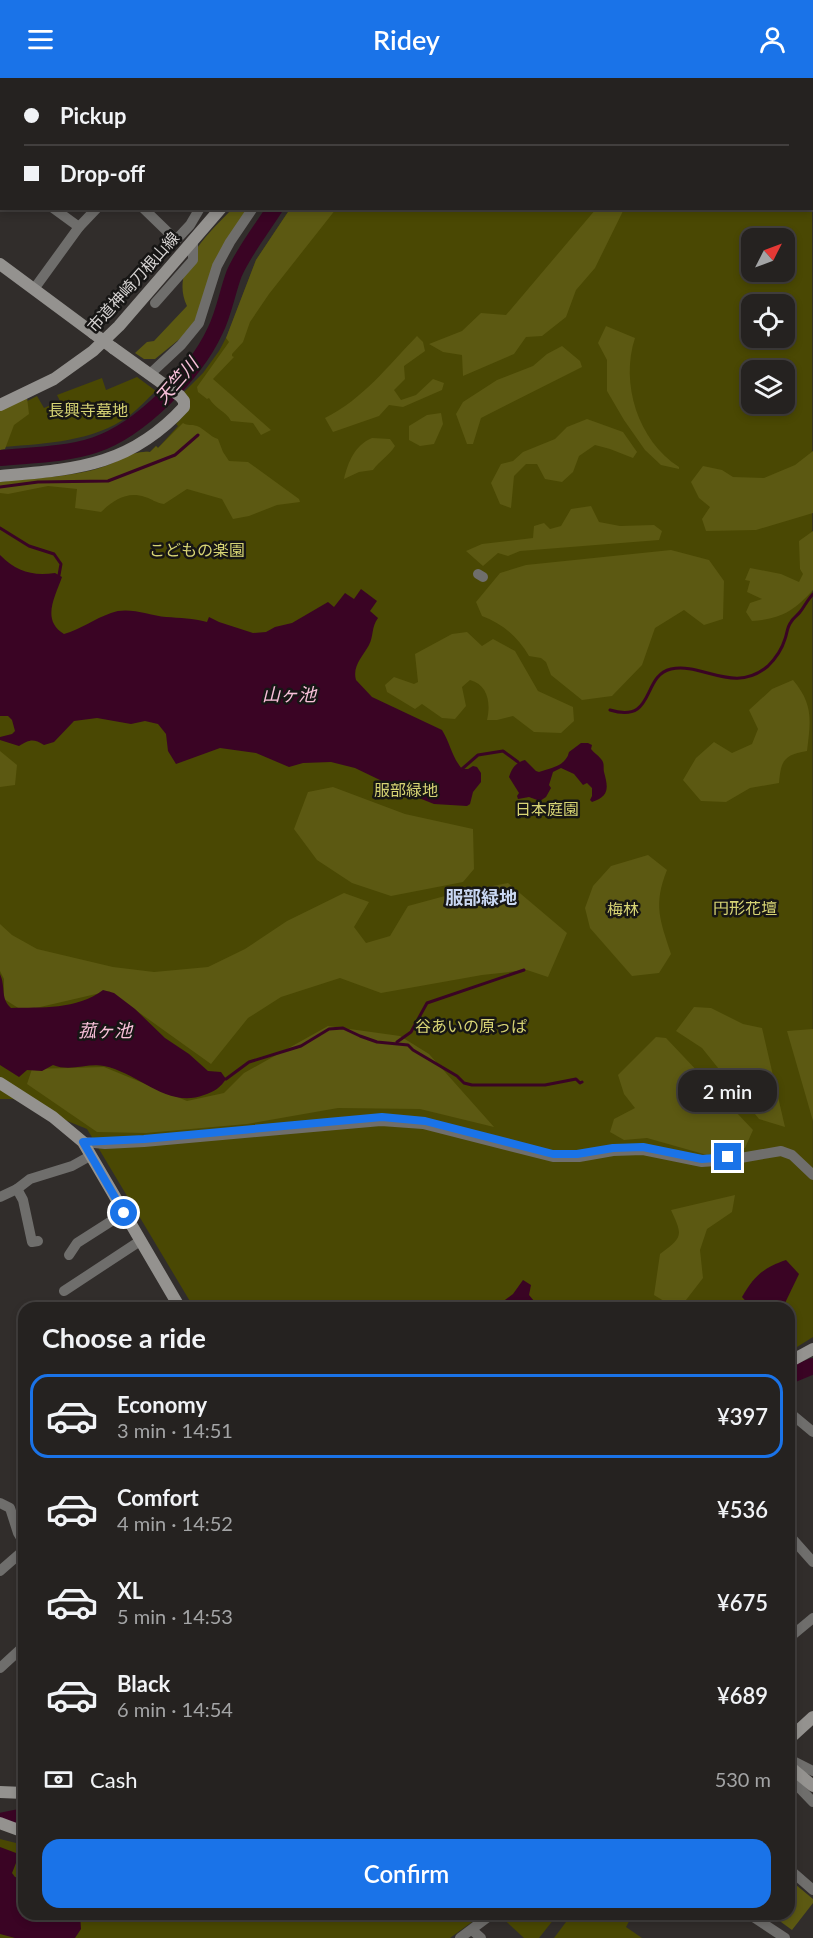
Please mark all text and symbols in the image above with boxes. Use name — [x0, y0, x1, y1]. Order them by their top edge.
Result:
icon: menu — [24, 23, 57, 56]
text: Ridey — [373, 23, 440, 56]
icon: person — [756, 23, 789, 56]
text: Pickup — [60, 102, 126, 129]
text: Drop-off — [60, 160, 145, 187]
street label: 市道神崎刀根山線 — [83, 228, 183, 336]
north arrow — [741, 228, 795, 282]
map controls — [741, 228, 795, 414]
button: locate — [741, 294, 795, 348]
water label: 天竺川 — [150, 351, 204, 408]
button: layers — [741, 360, 795, 414]
park label: 長興寺墓地 — [48, 400, 128, 419]
park label: こどもの楽園 — [149, 540, 245, 559]
water label: 山ヶ池 — [262, 683, 318, 705]
park label: 服部緑地 — [374, 780, 438, 799]
park label: 日本庭園 — [515, 799, 579, 818]
district label: 服部緑地 — [445, 886, 517, 908]
park label: 円形花壇 — [713, 898, 777, 917]
park label: 梅林 — [607, 899, 639, 918]
park label: 谷あいの原っぱ — [415, 1016, 527, 1035]
water label: 菰ヶ池 — [78, 1019, 134, 1041]
callout: 2 min — [678, 1070, 777, 1112]
text: 2 min — [703, 1079, 752, 1103]
route end — [714, 1143, 741, 1170]
route start — [110, 1199, 137, 1226]
text: Choose a ride — [42, 1321, 206, 1354]
icon: car — [45, 1389, 99, 1443]
text: Economy — [117, 1391, 207, 1418]
text: ¥397 — [717, 1403, 768, 1430]
text: 3 min · 14:51 — [117, 1418, 233, 1442]
icon: car — [45, 1482, 99, 1536]
text: Comfort — [117, 1484, 199, 1511]
text: ¥536 — [717, 1496, 768, 1523]
text: 4 min · 14:52 — [117, 1511, 233, 1535]
icon: car — [45, 1575, 99, 1629]
text: XL — [117, 1577, 143, 1604]
text: ¥675 — [717, 1589, 768, 1616]
text: 5 min · 14:53 — [117, 1604, 233, 1628]
icon: car — [45, 1668, 99, 1722]
text: Black — [117, 1670, 170, 1697]
text: ¥689 — [717, 1682, 768, 1709]
text: 6 min · 14:54 — [117, 1697, 233, 1721]
icon: cash — [42, 1763, 75, 1796]
text: Cash — [90, 1766, 137, 1793]
text: 530 m — [715, 1767, 771, 1791]
button: Confirm — [42, 1839, 771, 1908]

